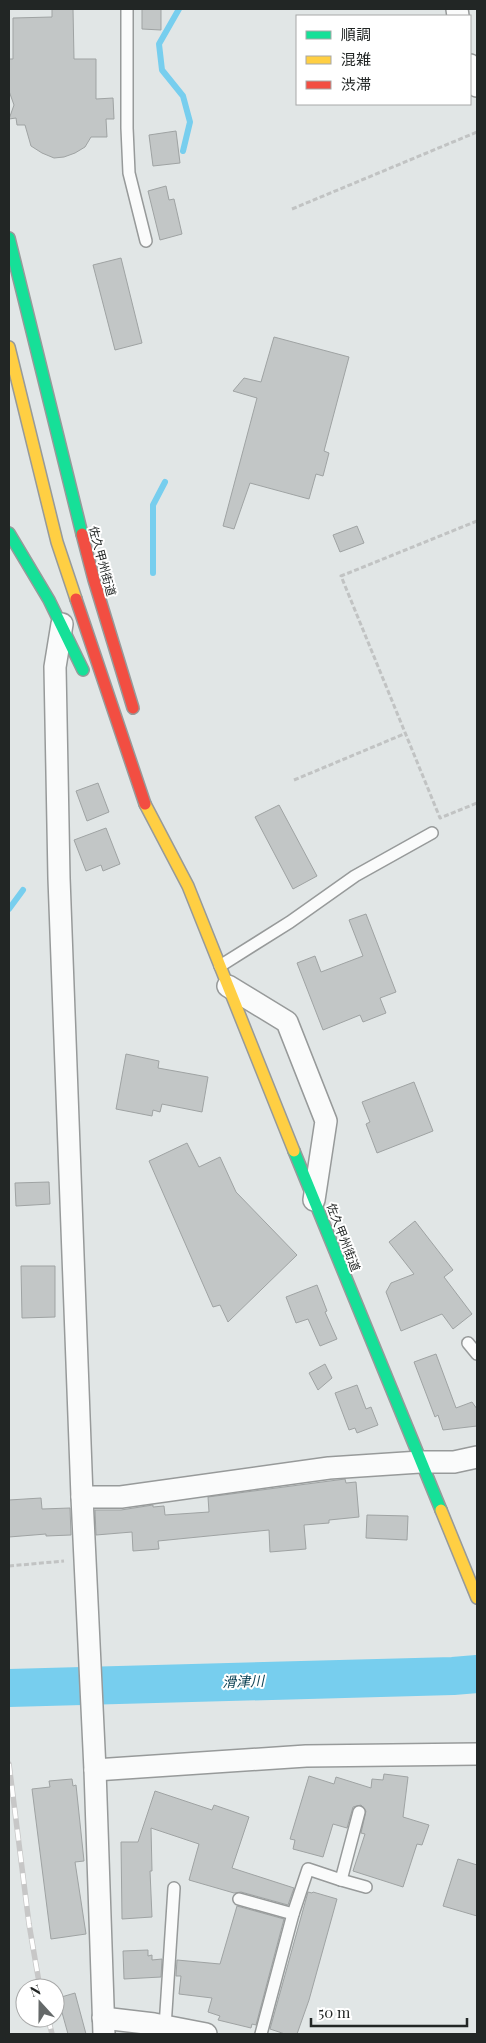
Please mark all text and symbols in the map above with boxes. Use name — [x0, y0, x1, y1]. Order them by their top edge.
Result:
legend — [296, 15, 471, 105]
text: 順調 — [341, 24, 371, 44]
text: 混雑 — [341, 49, 371, 69]
text: 渋滞 — [341, 74, 371, 94]
street label: 佐久甲州街道 — [86, 524, 120, 598]
street label: 佐久甲州街道 — [324, 1201, 364, 1273]
water label: 滑津川 — [222, 1671, 266, 1691]
north arrow — [15, 1978, 65, 2028]
text: N — [27, 1980, 43, 2001]
scale bar — [311, 1996, 467, 2028]
text: 50 m — [318, 2002, 351, 2022]

